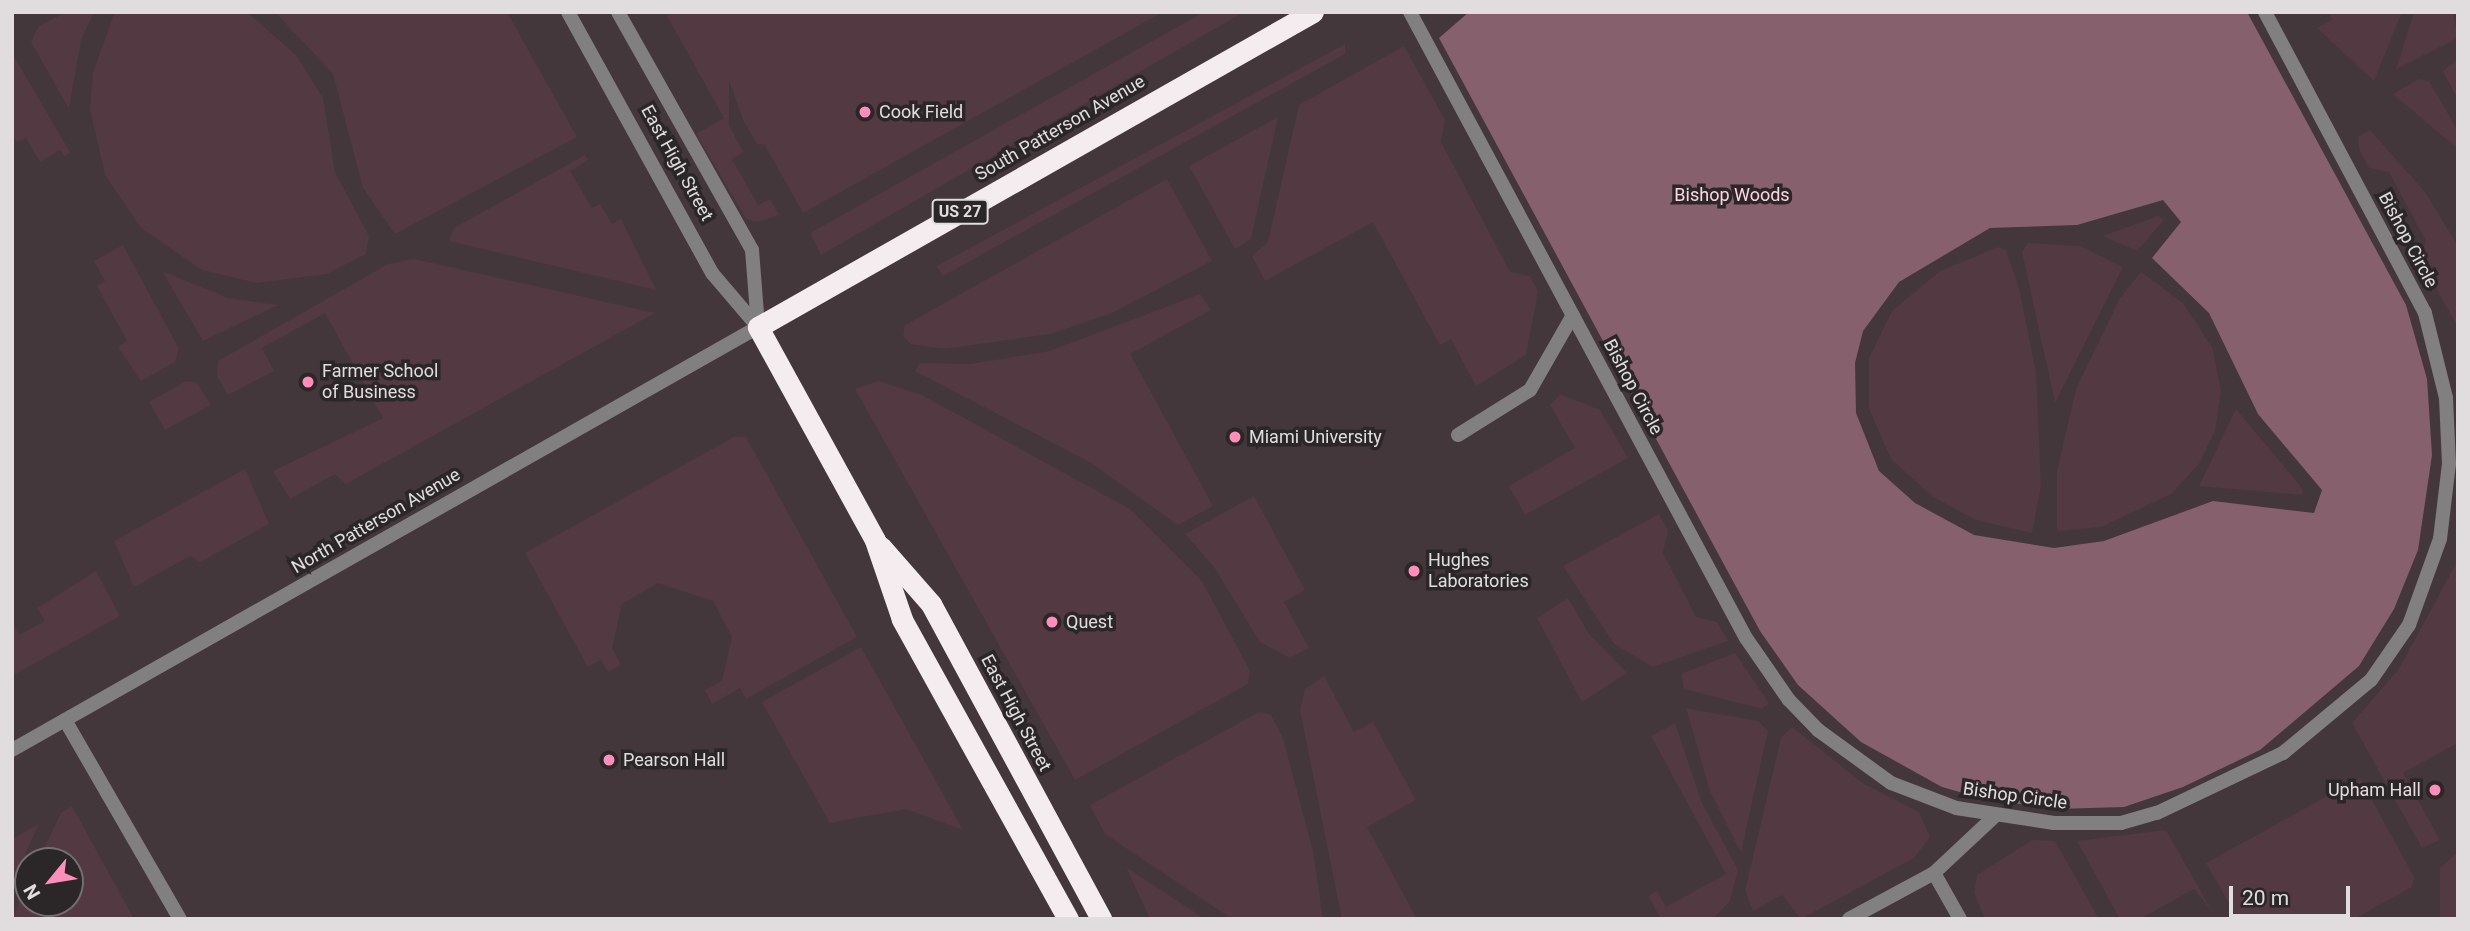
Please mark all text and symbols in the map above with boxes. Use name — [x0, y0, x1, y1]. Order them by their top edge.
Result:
street label: South Patterson Avenue — [971, 71, 1149, 185]
street label: East High Street — [636, 101, 718, 225]
place label: Cook Field — [879, 101, 963, 123]
marker: Cook Field — [857, 104, 873, 120]
park label: Bishop Woods — [1674, 184, 1790, 206]
street label: Bishop Circle — [2374, 189, 2442, 291]
road number: US 27 — [930, 200, 990, 224]
street label: Bishop Circle — [1599, 336, 1667, 438]
place label: Farmer School of Business — [322, 361, 438, 404]
marker: Farmer School of Business — [300, 374, 316, 390]
place label: Miami University — [1249, 426, 1382, 448]
marker: Miami University — [1227, 429, 1243, 445]
street label: North Patterson Avenue — [288, 464, 464, 578]
place label: Hughes Laboratories — [1428, 550, 1529, 592]
marker: Hughes Laboratories — [1406, 563, 1422, 579]
place label: Quest — [1066, 611, 1113, 633]
marker: Quest — [1044, 614, 1060, 630]
street label: East High Street — [976, 651, 1056, 775]
place label: Pearson Hall — [623, 749, 725, 771]
marker: Pearson Hall — [601, 752, 617, 768]
street label: Bishop Circle — [1962, 778, 2068, 814]
place label: Upham Hall — [2328, 779, 2421, 801]
marker: Upham Hall — [2427, 782, 2443, 798]
north arrow — [14, 847, 84, 917]
scale bar — [2232, 872, 2353, 916]
text: N — [19, 880, 45, 903]
text: 20 m — [2242, 886, 2289, 910]

